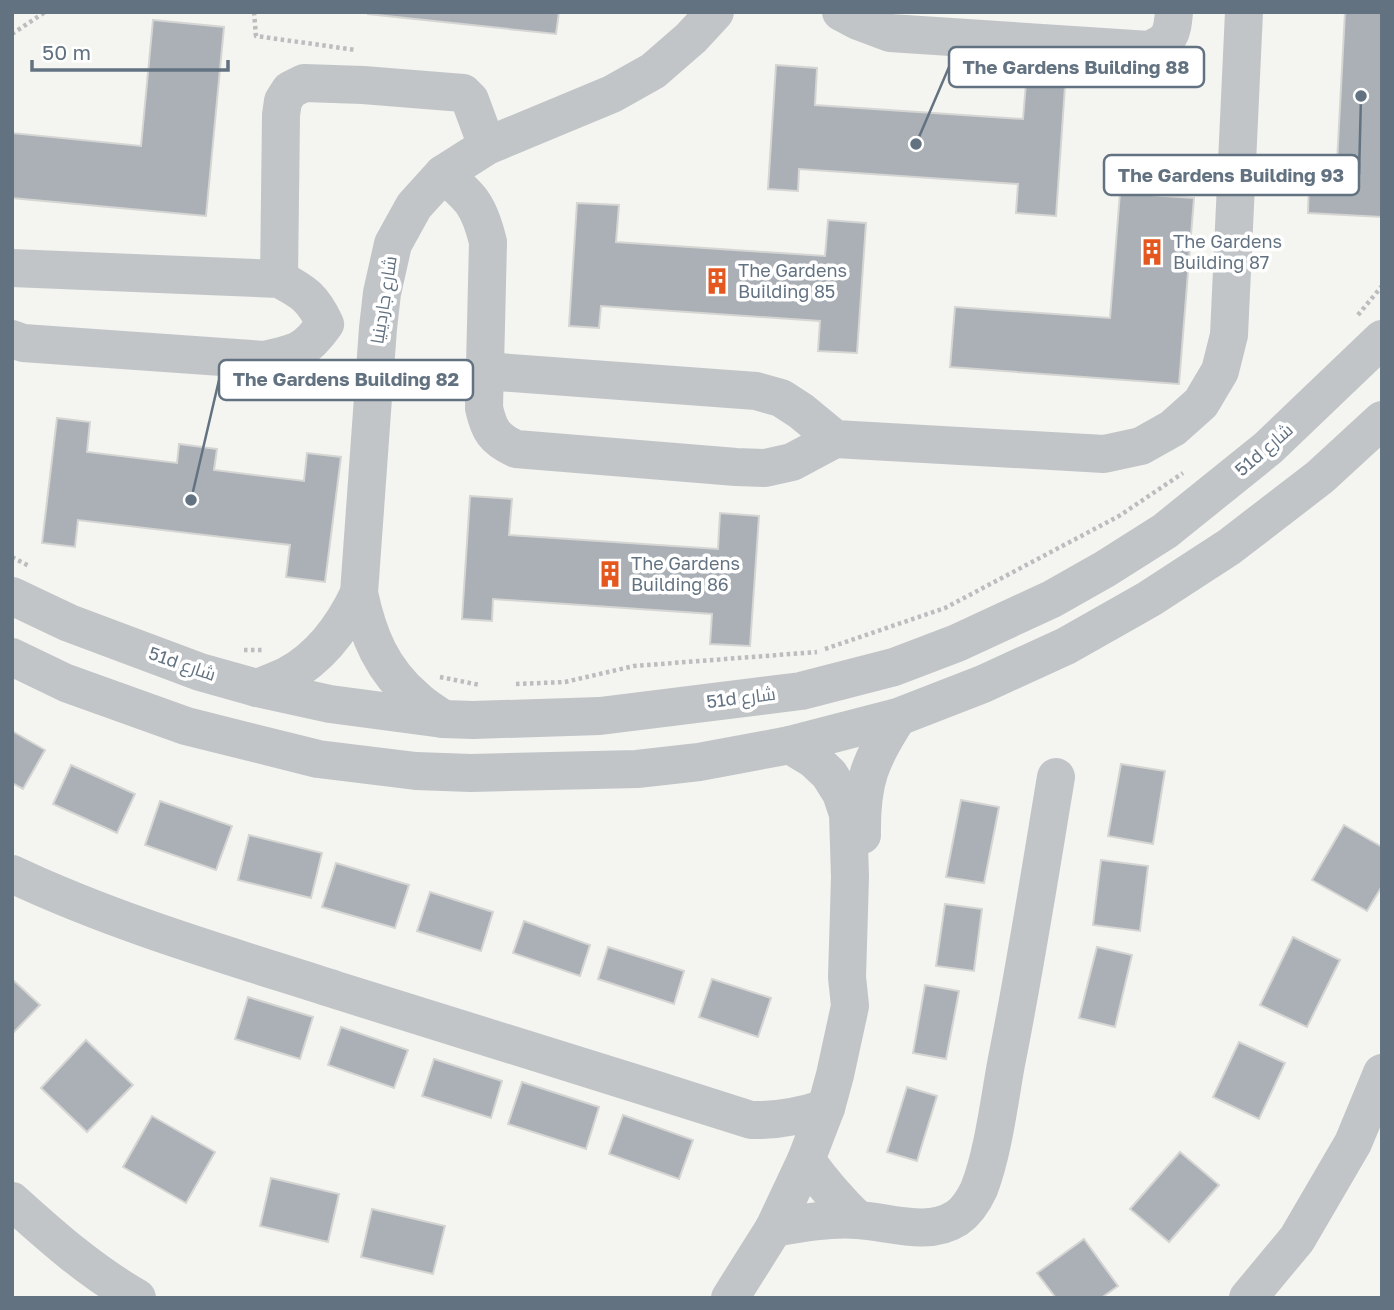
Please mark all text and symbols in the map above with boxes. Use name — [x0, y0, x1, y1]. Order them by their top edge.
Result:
scale bar — [32, 28, 228, 72]
text: 50 m — [42, 39, 91, 65]
callout: The Gardens Building 88 — [949, 47, 1204, 87]
text: The Gardens Building 88 — [962, 55, 1190, 78]
callout: The Gardens Building 93 — [1104, 155, 1359, 195]
text: The Gardens Building 93 — [1118, 163, 1344, 186]
place label: The Gardens Building 87 — [1173, 230, 1282, 273]
building icon: The Gardens Building 87 — [1137, 237, 1167, 267]
street label: شارع جاردينيا — [365, 254, 403, 346]
place label: The Gardens Building 85 — [738, 259, 847, 302]
building icon: The Gardens Building 85 — [702, 266, 732, 296]
callout: The Gardens Building 82 — [219, 360, 473, 400]
text: The Gardens Building 82 — [233, 367, 459, 390]
street label: 51d شارع — [1230, 418, 1298, 482]
place label: The Gardens Building 86 — [631, 552, 740, 595]
building icon: The Gardens Building 86 — [595, 559, 625, 589]
street label: 51d شارع — [145, 641, 219, 687]
street label: 51d شارع — [705, 682, 777, 714]

